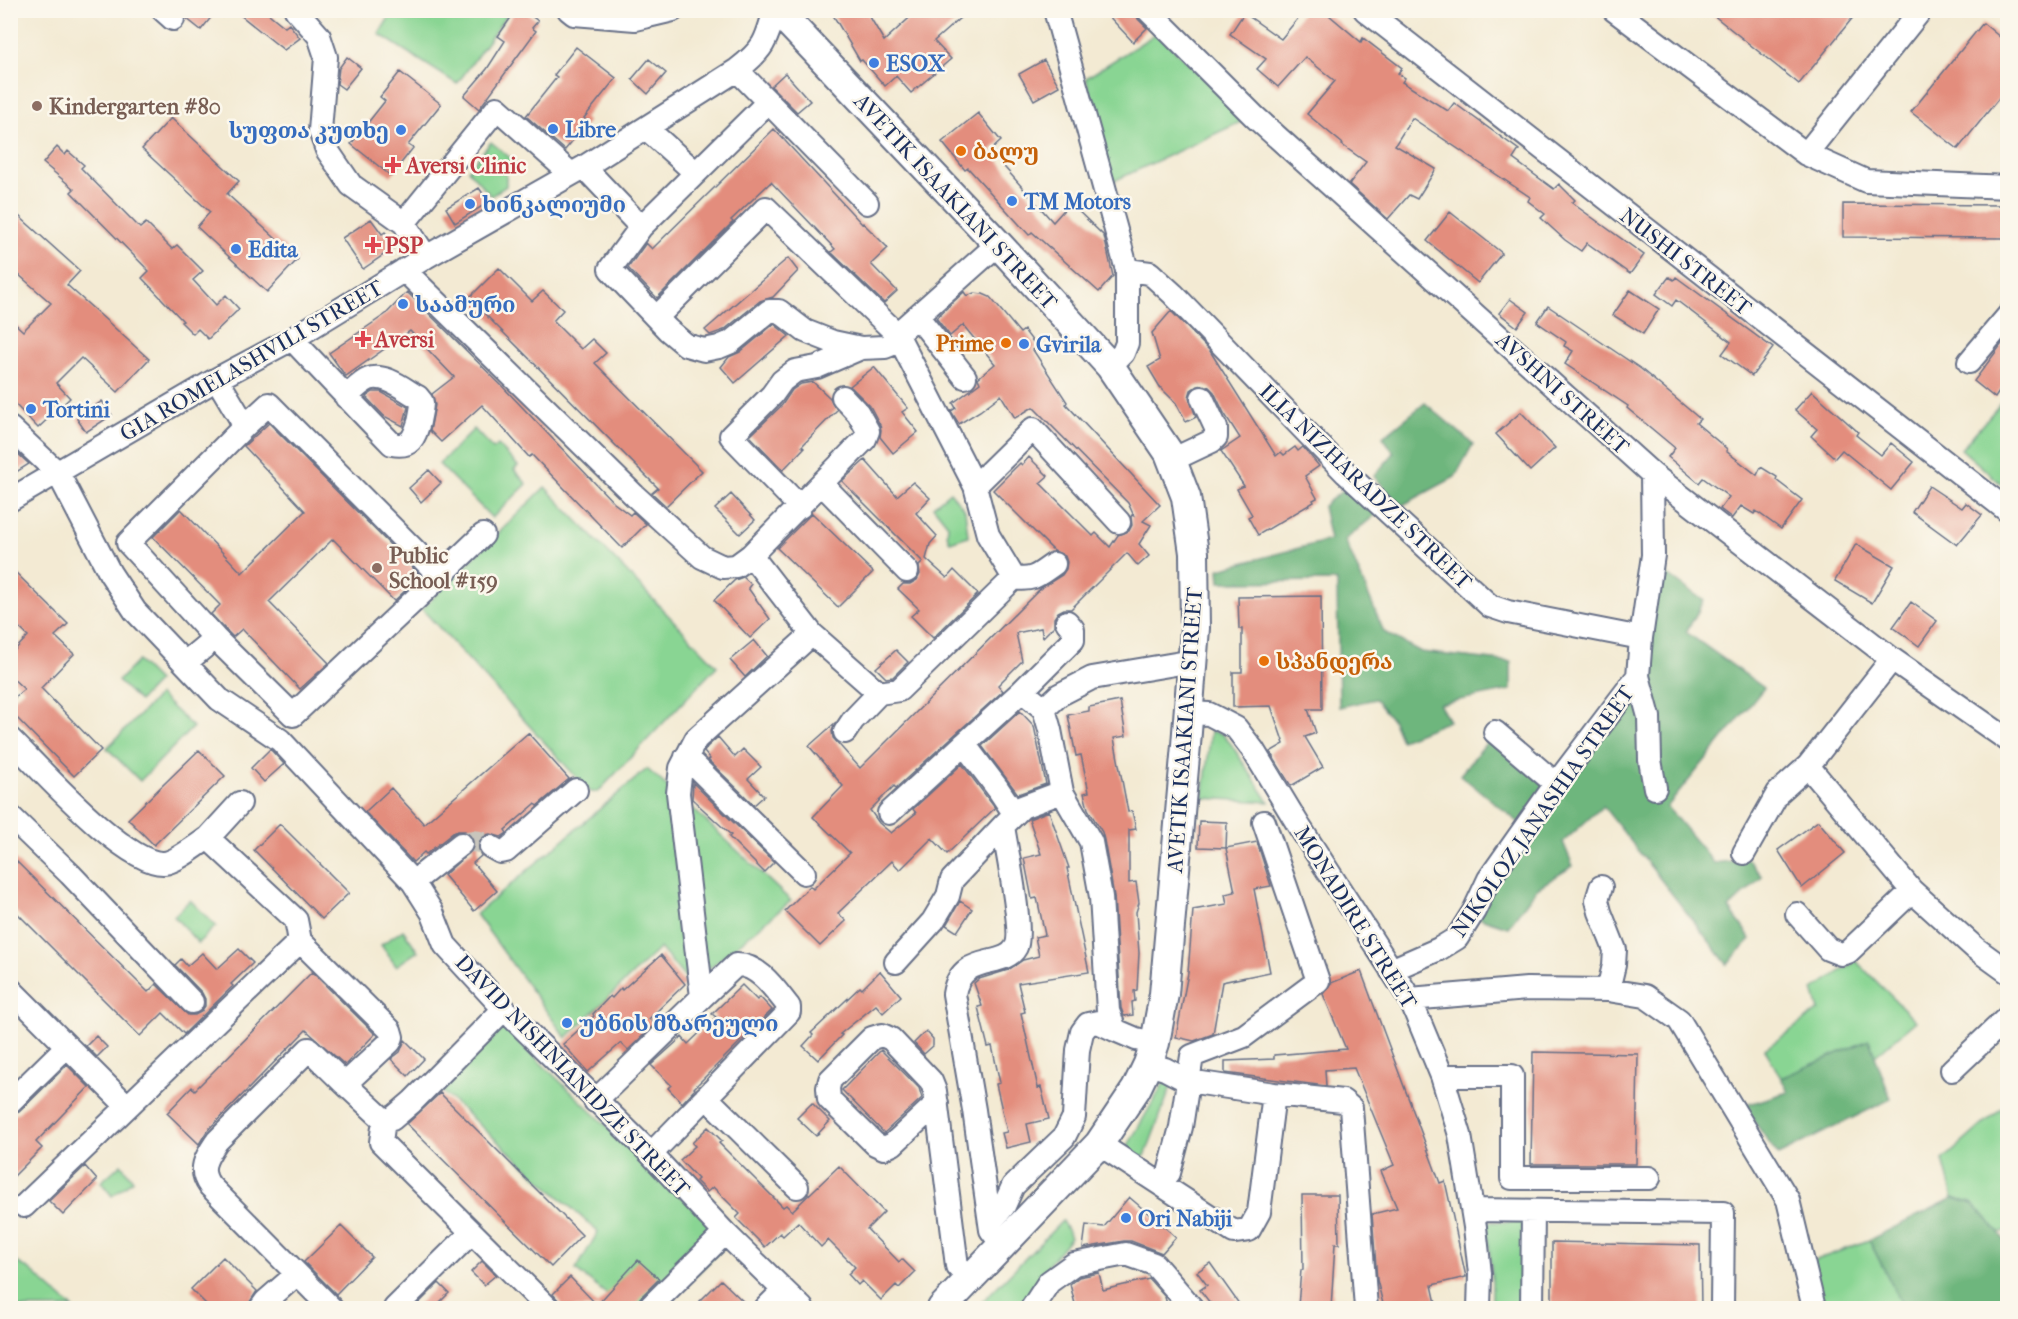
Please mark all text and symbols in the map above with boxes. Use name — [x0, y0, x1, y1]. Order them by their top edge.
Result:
place label: ESOX — [886, 51, 946, 77]
marker: ESOX — [867, 56, 881, 70]
street label: AVETIK ISAAKIANI STREET — [848, 88, 1063, 316]
place label: Kindergarten #80 — [49, 94, 221, 120]
marker: Kindergarten #80 — [30, 99, 44, 113]
place label: Libre — [565, 117, 616, 143]
place label: სუფთა კუთხე — [229, 118, 389, 144]
marker: Libre — [546, 122, 560, 136]
marker: სუფთა კუთხე — [394, 123, 408, 137]
place label: ბალუ — [973, 139, 1039, 165]
marker: ბალუ — [954, 144, 968, 158]
place label: Aversi Clinic — [404, 153, 526, 179]
marker: Aversi Clinic — [384, 156, 402, 174]
place label: TM Motors — [1023, 189, 1131, 215]
place label: ხინკალიუმი — [482, 192, 626, 218]
marker: TM Motors — [1005, 194, 1019, 208]
marker: ხინკალიუმი — [463, 197, 477, 211]
street label: NUSHI STREET — [1614, 202, 1757, 322]
place label: PSP — [385, 233, 424, 259]
place label: Edita — [248, 237, 299, 263]
marker: PSP — [366, 238, 380, 252]
marker: Edita — [229, 242, 243, 256]
street label: GIA ROMELASHVILI STREET — [115, 274, 389, 447]
place label: საამური — [415, 292, 516, 318]
marker: საამური — [396, 297, 410, 311]
place label: Aversi — [373, 327, 435, 353]
street label: AVSHNI STREET — [1490, 327, 1635, 461]
place label: Prime — [936, 331, 994, 357]
marker: Aversi — [356, 332, 370, 346]
place label: Gvirila — [1036, 332, 1102, 358]
marker: Prime — [999, 336, 1013, 350]
marker: Gvirila — [1017, 337, 1031, 351]
street label: ILIA NIZHARADZE STREET — [1254, 378, 1478, 596]
place label: Tortini — [42, 397, 110, 423]
marker: Tortini — [24, 402, 38, 416]
place label: Public School #159 — [389, 543, 498, 594]
marker: Public School #159 — [370, 561, 384, 575]
street label: AVETIK ISAAKIANI STREET — [1162, 585, 1208, 875]
place label: სპანდერა — [1276, 649, 1393, 675]
marker: სპანდერა — [1257, 654, 1271, 668]
street label: NIKOLOZ JANASHIA STREET — [1446, 680, 1640, 942]
street label: MONADIRE STREET — [1288, 821, 1423, 1015]
street label: DAVID NISHNIANIDZE STREET — [450, 949, 696, 1203]
place label: უბნის მზარეული — [579, 1011, 779, 1037]
marker: უბნის მზარეული — [560, 1016, 574, 1030]
place label: Ori Nabiji — [1138, 1206, 1233, 1232]
marker: Ori Nabiji — [1119, 1211, 1133, 1225]

